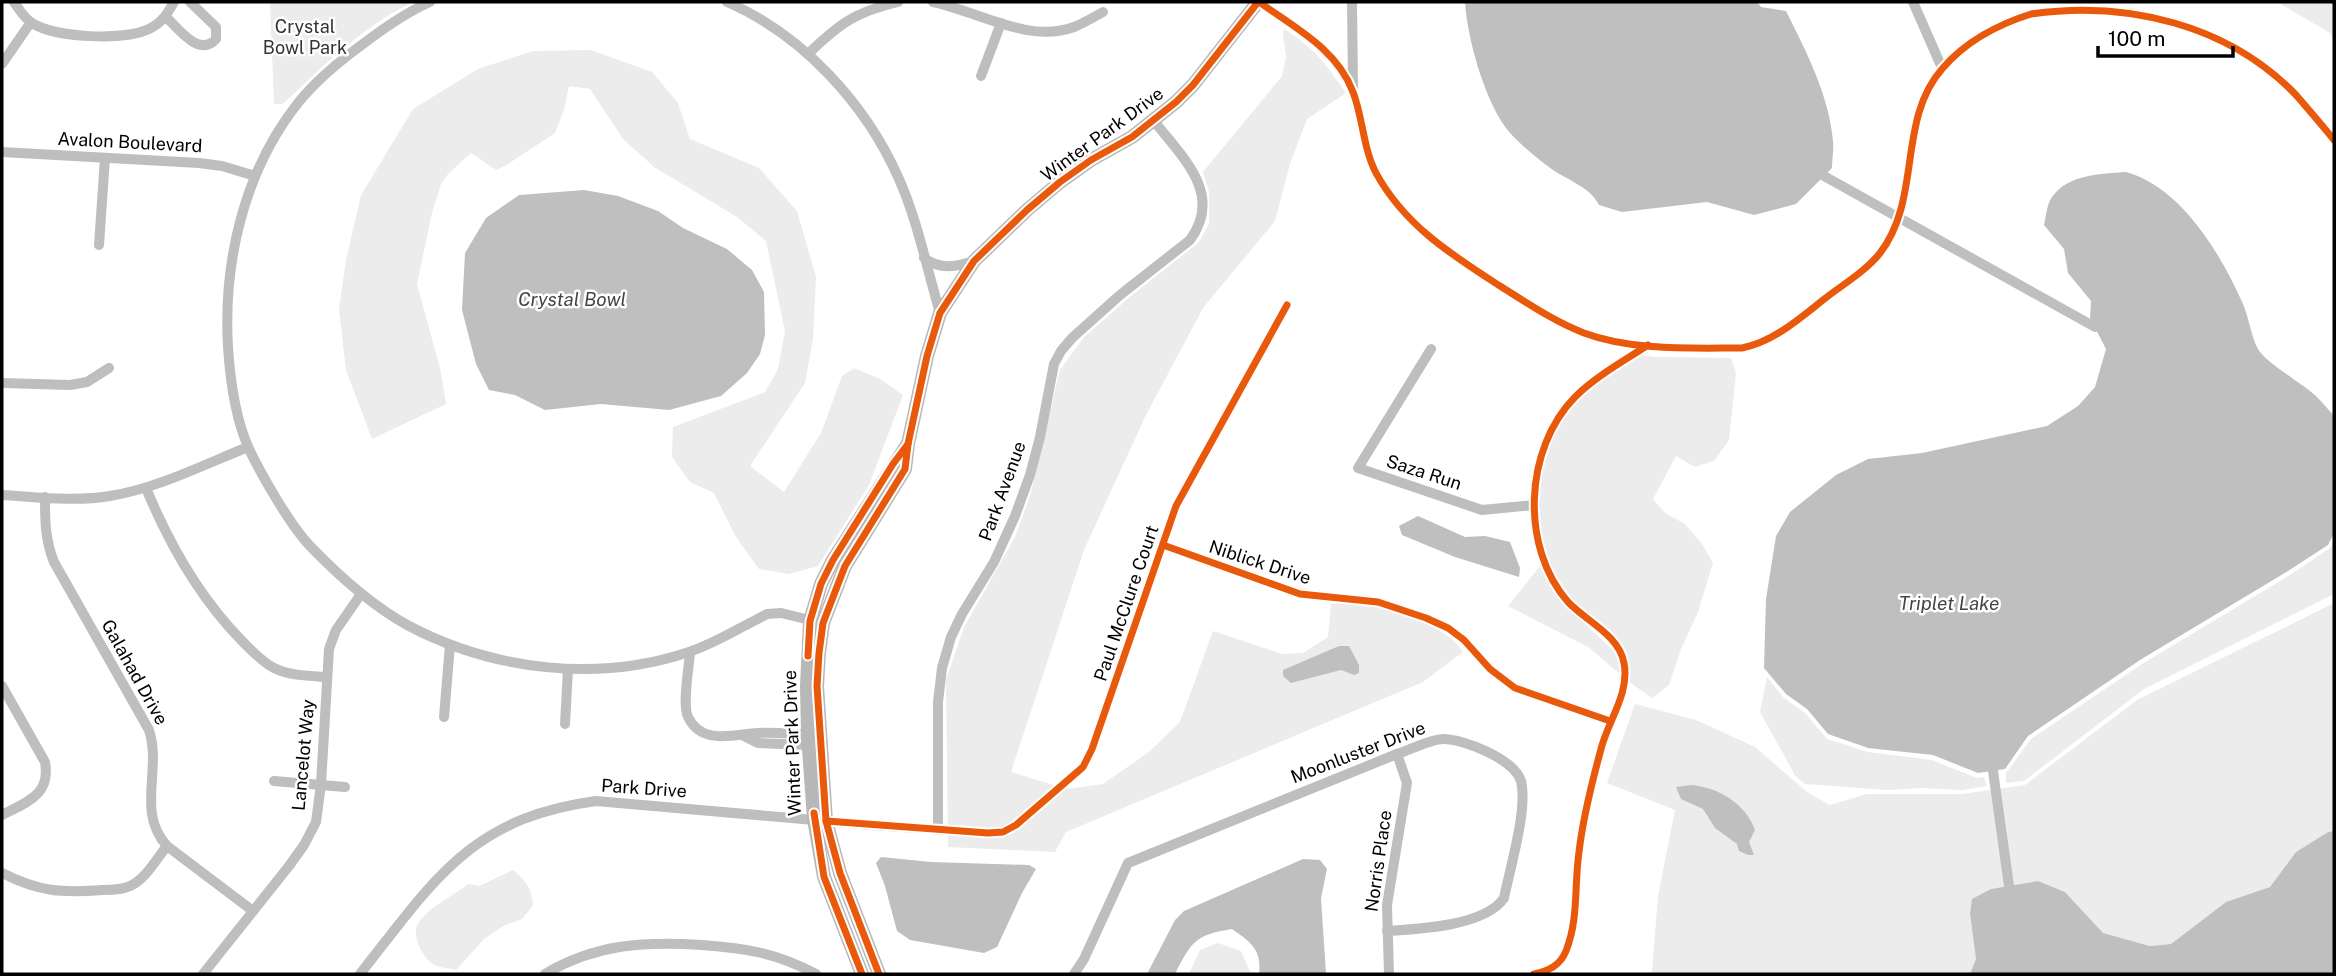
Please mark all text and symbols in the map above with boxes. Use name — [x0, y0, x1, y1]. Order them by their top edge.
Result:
scale bar — [2098, 14, 2233, 58]
park label: Crystal Bowl Park — [263, 16, 347, 58]
text: 100 m — [2108, 26, 2165, 51]
street label: Winter Park Drive — [1037, 83, 1167, 185]
street label: Avalon Boulevard — [57, 128, 203, 156]
water label: Crystal Bowl — [518, 288, 626, 310]
street label: Park Avenue — [974, 438, 1030, 544]
street label: Saza Run — [1384, 450, 1464, 494]
street label: Paul McClure Court — [1089, 522, 1163, 684]
street label: Niblick Drive — [1206, 536, 1314, 588]
water label: Triplet Lake — [1899, 592, 1999, 614]
street label: Galahad Drive — [97, 616, 173, 728]
street label: Winter Park Drive — [779, 670, 805, 816]
street label: Lancelot Way — [288, 698, 318, 812]
street label: Moonluster Drive — [1288, 717, 1428, 787]
street label: Park Drive — [600, 775, 688, 801]
street label: Norris Place — [1360, 809, 1396, 913]

